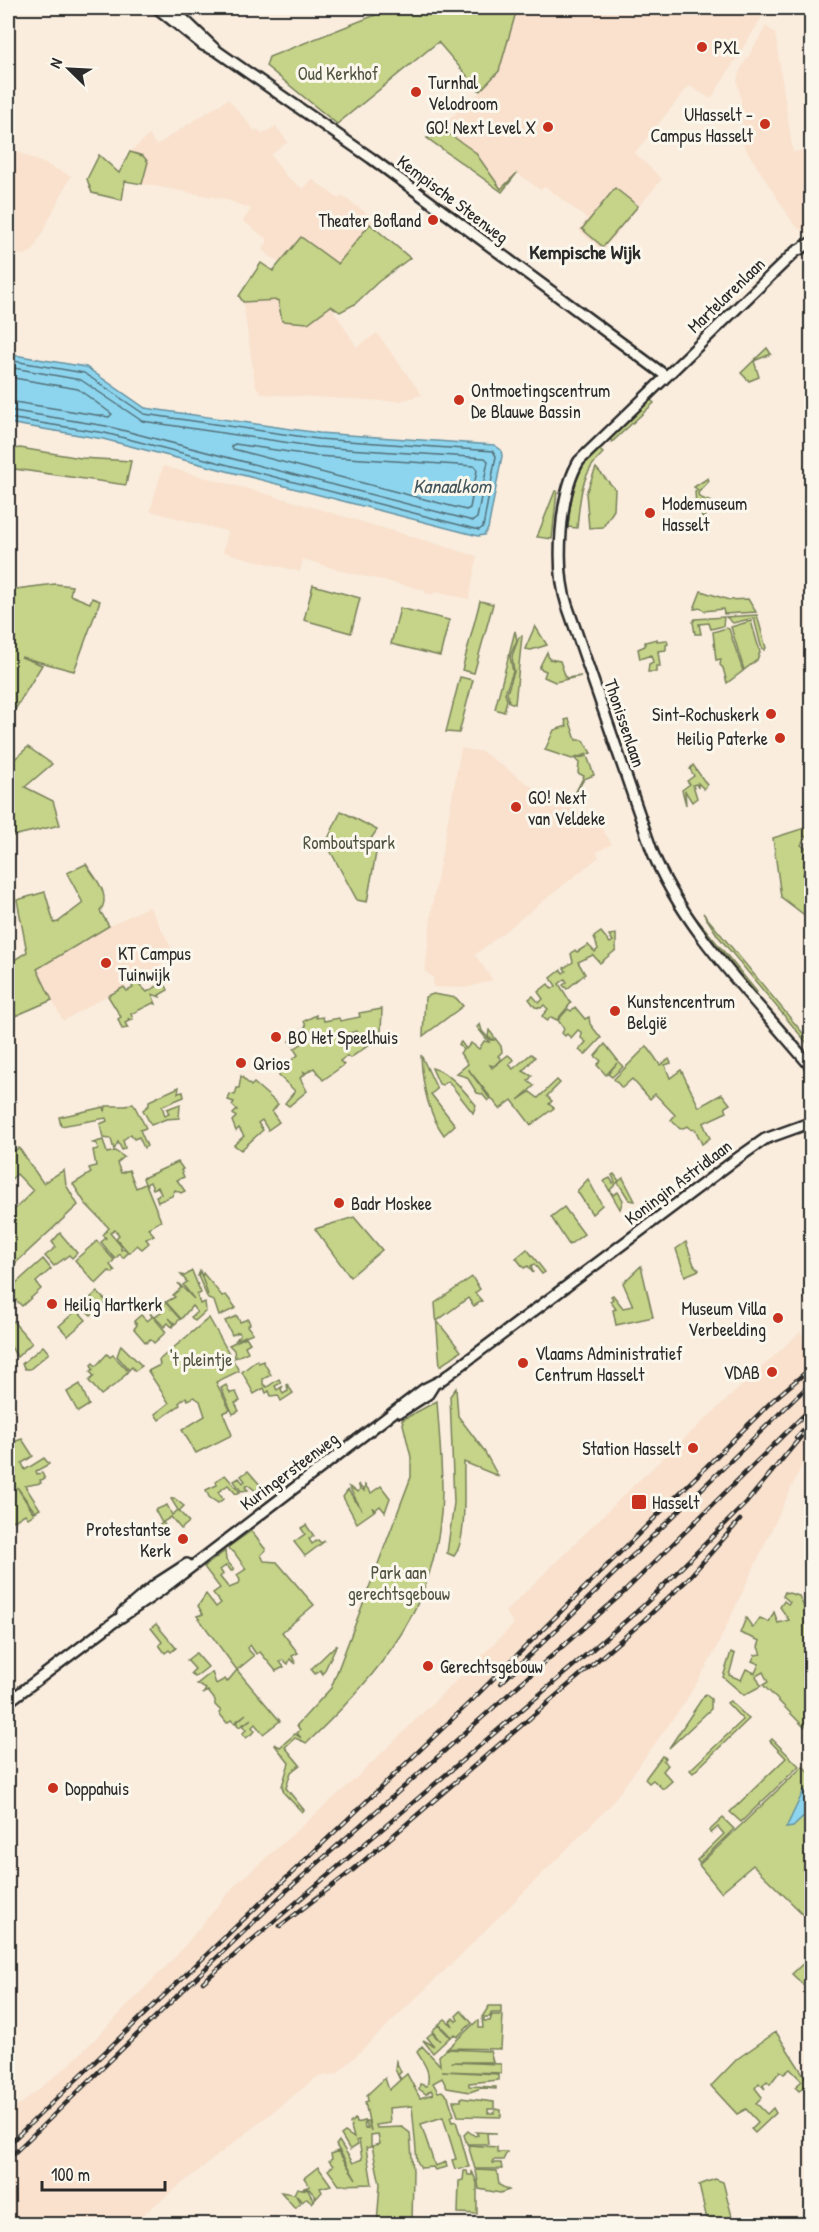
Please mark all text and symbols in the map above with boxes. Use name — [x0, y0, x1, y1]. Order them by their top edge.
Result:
place label: PXL — [714, 35, 740, 60]
north arrow — [39, 39, 99, 99]
marker: PXL — [695, 40, 709, 54]
text: N — [44, 54, 67, 71]
park label: Oud Kerkhof — [298, 61, 379, 86]
place label: Turnhal Velodroom — [428, 70, 498, 116]
marker: Turnhal Velodroom — [409, 85, 423, 99]
place label: UHasselt - Campus Hasselt — [650, 102, 754, 148]
place label: GO! Next Level X — [426, 115, 536, 140]
marker: UHasselt - Campus Hasselt — [758, 117, 772, 131]
marker: GO! Next Level X — [541, 120, 555, 134]
street label: Kempische Steenweg — [392, 149, 514, 249]
place label: Theater Bofland — [319, 208, 421, 233]
marker: Theater Bofland — [426, 213, 440, 227]
district label: Kempische Wijk — [529, 238, 641, 266]
street label: Martelarenlaan — [682, 252, 770, 338]
place label: Ontmoetingscentrum De Blauwe Bassin — [471, 378, 610, 424]
marker: Ontmoetingscentrum De Blauwe Bassin — [452, 393, 466, 407]
water label: Kanaalkom — [413, 472, 493, 499]
place label: Modemuseum Hasselt — [662, 491, 747, 537]
marker: Modemuseum Hasselt — [643, 506, 657, 520]
street label: Thonissenlaan — [598, 676, 652, 770]
place label: Sint-Rochuskerk — [652, 702, 760, 727]
marker: Sint-Rochuskerk — [764, 707, 778, 721]
place label: Heilig Paterke — [677, 726, 768, 751]
marker: Heilig Paterke — [773, 731, 787, 745]
place label: GO! Next van Veldeke — [528, 785, 605, 831]
marker: GO! Next van Veldeke — [509, 800, 523, 814]
park label: Romboutspark — [303, 830, 395, 855]
place label: KT Campus Tuinwijk — [118, 941, 191, 987]
marker: KT Campus Tuinwijk — [99, 956, 113, 970]
place label: Kunstencentrum België — [627, 989, 735, 1035]
marker: Kunstencentrum België — [608, 1004, 622, 1018]
place label: BO Het Speelhuis — [288, 1025, 398, 1050]
marker: BO Het Speelhuis — [269, 1030, 283, 1044]
place label: Qrios — [253, 1051, 290, 1076]
marker: Qrios — [234, 1056, 248, 1070]
street label: Koningin Astridlaan — [619, 1133, 737, 1231]
place label: Badr Moskee — [351, 1191, 432, 1216]
marker: Badr Moskee — [332, 1196, 346, 1210]
place label: Heilig Hartkerk — [64, 1292, 163, 1317]
place label: Museum Villa Verbeelding — [681, 1296, 766, 1342]
marker: Heilig Hartkerk — [45, 1297, 59, 1311]
marker: Museum Villa Verbeelding — [771, 1311, 785, 1325]
place label: Vlaams Administratief Centrum Hasselt — [535, 1341, 683, 1387]
park label: 't pleintje — [170, 1347, 232, 1372]
marker: Vlaams Administratief Centrum Hasselt — [516, 1356, 530, 1370]
place label: VDAB — [723, 1360, 760, 1385]
marker: VDAB — [765, 1365, 779, 1379]
street label: Kuringersteenweg — [235, 1426, 343, 1516]
place label: Station Hasselt — [582, 1436, 682, 1461]
marker: Station Hasselt — [686, 1441, 700, 1455]
place label: Hasselt — [652, 1490, 700, 1515]
marker: Hasselt — [630, 1493, 648, 1511]
place label: Protestantse Kerk — [86, 1517, 172, 1563]
marker: Protestantse Kerk — [176, 1532, 190, 1546]
park label: Park aan gerechtsgebouw — [348, 1560, 450, 1606]
place label: Gerechtsgebouw — [440, 1654, 543, 1679]
marker: Gerechtsgebouw — [421, 1659, 435, 1673]
place label: Doppahuis — [65, 1776, 129, 1801]
marker: Doppahuis — [46, 1781, 60, 1795]
scale bar — [42, 2154, 165, 2192]
text: 100 m — [51, 2162, 90, 2187]

